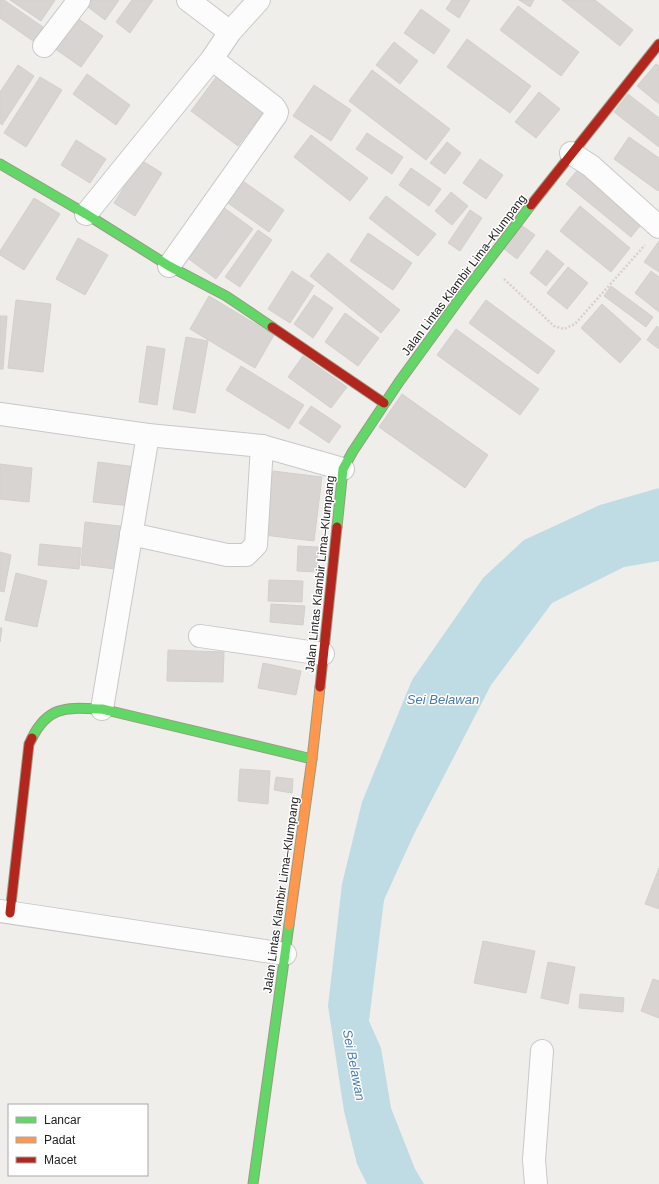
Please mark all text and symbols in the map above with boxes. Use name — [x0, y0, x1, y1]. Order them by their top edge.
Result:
street label: Jalan Lintas Klambir Lima–Klumpang — [399, 192, 529, 358]
street label: Jalan Lintas Klambir Lima–Klumpang — [303, 475, 337, 673]
water label: Sei Belawan — [407, 692, 479, 707]
street label: Jalan Lintas Klambir Lima–Klumpang — [260, 796, 302, 994]
water label: Sei Belawan — [340, 1028, 368, 1102]
legend — [8, 1104, 148, 1176]
text: Lancar — [44, 1113, 81, 1127]
text: Padat — [44, 1133, 76, 1147]
text: Macet — [44, 1153, 77, 1167]

